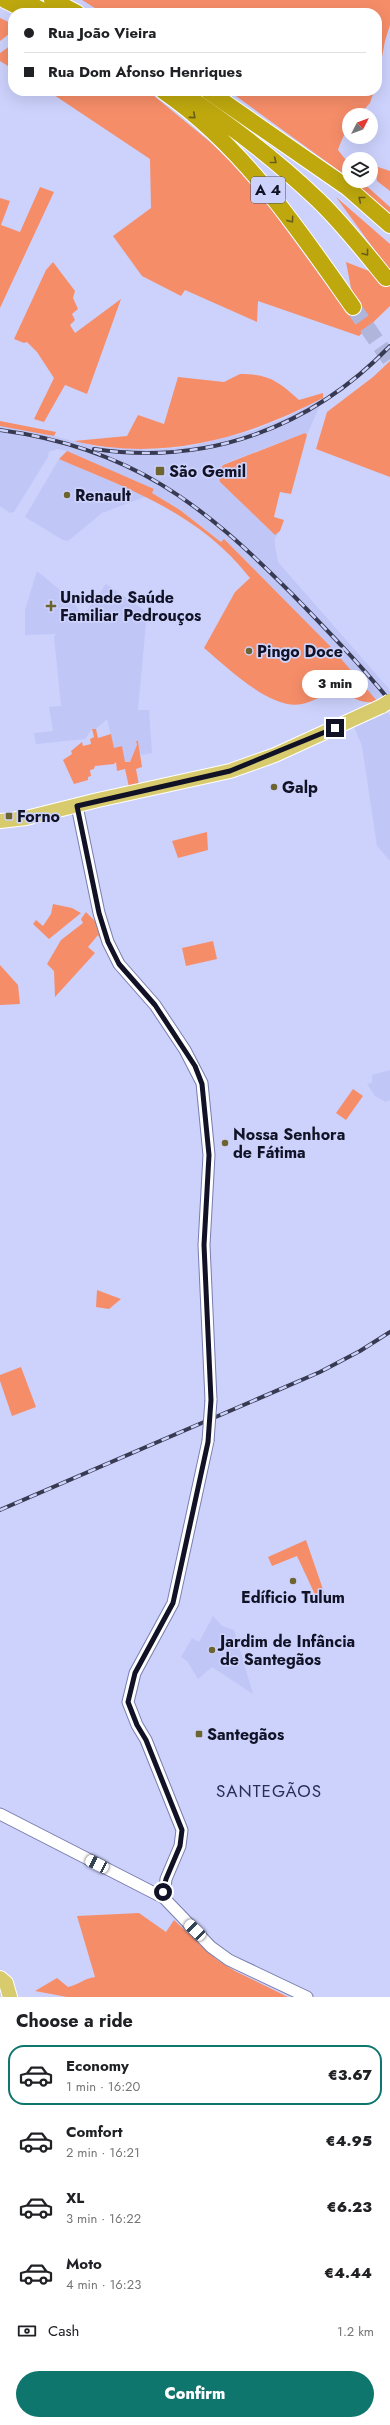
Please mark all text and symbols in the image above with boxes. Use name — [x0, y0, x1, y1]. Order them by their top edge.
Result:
text: Rua João Vieira — [48, 22, 156, 44]
text: Rua Dom Afonso Henriques — [48, 61, 242, 83]
north arrow — [342, 108, 378, 144]
map controls — [342, 108, 378, 188]
one-way arrow — [188, 111, 196, 118]
button: layers — [342, 152, 378, 188]
one-way arrow — [269, 157, 276, 164]
road number: A 4 — [251, 177, 285, 203]
one-way arrow — [358, 196, 365, 203]
one-way arrow — [286, 216, 293, 223]
one-way arrow — [361, 248, 368, 255]
place label: São Gemil — [169, 460, 246, 483]
marker: São Gemil — [154, 465, 166, 477]
place label: Renault — [75, 484, 132, 507]
marker: Renault — [62, 490, 72, 500]
place label: Unidade Saúde Familiar Pedrouços — [60, 586, 201, 627]
marker: Unidade Saúde Familiar Pedrouços — [45, 600, 57, 612]
place label: Pingo Doce — [257, 640, 343, 663]
marker: Pingo Doce — [244, 646, 254, 656]
callout: 3 min — [302, 670, 368, 698]
text: 3 min — [318, 674, 352, 693]
route end — [326, 719, 344, 737]
place label: Galp — [282, 776, 318, 799]
marker: Galp — [269, 782, 279, 792]
place label: Forno — [17, 805, 60, 828]
marker: Forno — [4, 811, 14, 821]
place label: Nossa Senhora de Fátima — [233, 1123, 345, 1164]
marker: Nossa Senhora de Fátima — [220, 1138, 230, 1148]
marker: Edíficio Tulum — [288, 1576, 298, 1586]
place label: Edíficio Tulum — [241, 1586, 345, 1609]
place label: Jardim de Infância de Santegãos — [217, 1630, 355, 1671]
marker: Jardim de Infância de Santegãos — [207, 1645, 217, 1655]
place label: Santegãos — [207, 1723, 284, 1746]
marker: Santegãos — [194, 1729, 204, 1739]
district label: SANTEGÃOS — [216, 1779, 322, 1803]
car — [84, 1853, 110, 1875]
route start — [154, 1883, 172, 1901]
car — [182, 1917, 208, 1943]
text: Choose a ride — [16, 2008, 133, 2034]
text: Economy — [66, 2055, 129, 2077]
icon: car — [18, 2057, 54, 2093]
text: €3.67 — [328, 2064, 372, 2086]
text: 1 min · 16:20 — [66, 2077, 140, 2096]
text: Comfort — [66, 2121, 123, 2143]
icon: car — [18, 2123, 54, 2159]
text: €4.95 — [325, 2130, 372, 2152]
text: 2 min · 16:21 — [66, 2143, 140, 2162]
text: XL — [66, 2187, 84, 2209]
icon: car — [18, 2189, 54, 2225]
text: €6.23 — [327, 2196, 372, 2218]
text: 3 min · 16:22 — [66, 2209, 141, 2228]
text: Moto — [66, 2253, 102, 2275]
icon: car — [18, 2255, 54, 2291]
text: €4.44 — [324, 2262, 372, 2284]
text: 4 min · 16:23 — [66, 2275, 141, 2294]
icon: cash — [16, 2320, 38, 2342]
text: Cash — [48, 2320, 79, 2342]
text: 1.2 km — [337, 2322, 374, 2341]
button: Confirm — [16, 2371, 374, 2417]

